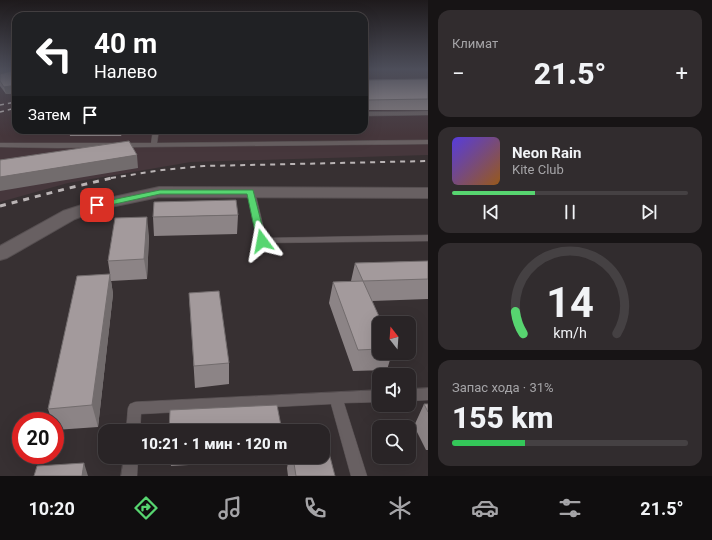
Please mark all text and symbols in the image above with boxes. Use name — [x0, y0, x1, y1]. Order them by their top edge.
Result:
text: 40 m — [94, 27, 157, 60]
icon: left — [28, 28, 80, 80]
text: Климат — [452, 36, 498, 51]
text: 21.5° — [534, 56, 606, 91]
text: Налево — [94, 61, 157, 82]
text: − — [452, 61, 465, 86]
text: + — [676, 61, 688, 86]
icon: arrive — [79, 104, 101, 126]
text: Затем — [28, 106, 71, 124]
text: Neon Rain — [512, 144, 581, 162]
text: Kite Club — [512, 162, 564, 177]
pin — [80, 188, 114, 222]
icon: arrive — [86, 194, 108, 216]
icon: previous — [480, 201, 502, 223]
icon: pause — [559, 201, 581, 223]
icon: next — [638, 201, 660, 223]
position arrow — [241, 220, 283, 262]
text: 14 — [546, 278, 594, 327]
north arrow — [372, 316, 416, 360]
map controls — [372, 316, 416, 464]
text: km/h — [553, 325, 587, 341]
button: sound — [372, 368, 416, 412]
text: Запас хода · 31% — [452, 380, 554, 395]
text: 155 km — [452, 400, 554, 435]
speed limit sign: 20 — [12, 412, 64, 464]
button: search — [372, 420, 416, 464]
text: 10:21 · 1 мин · 120 m — [141, 435, 287, 453]
icon: directions — [132, 494, 160, 522]
icon: music — [216, 494, 244, 522]
icon: phone — [301, 494, 329, 522]
icon: climate — [386, 494, 414, 522]
icon: car — [471, 494, 499, 522]
icon: filters — [556, 494, 584, 522]
text: 10:20 — [28, 498, 75, 519]
text: 21.5° — [640, 498, 684, 519]

